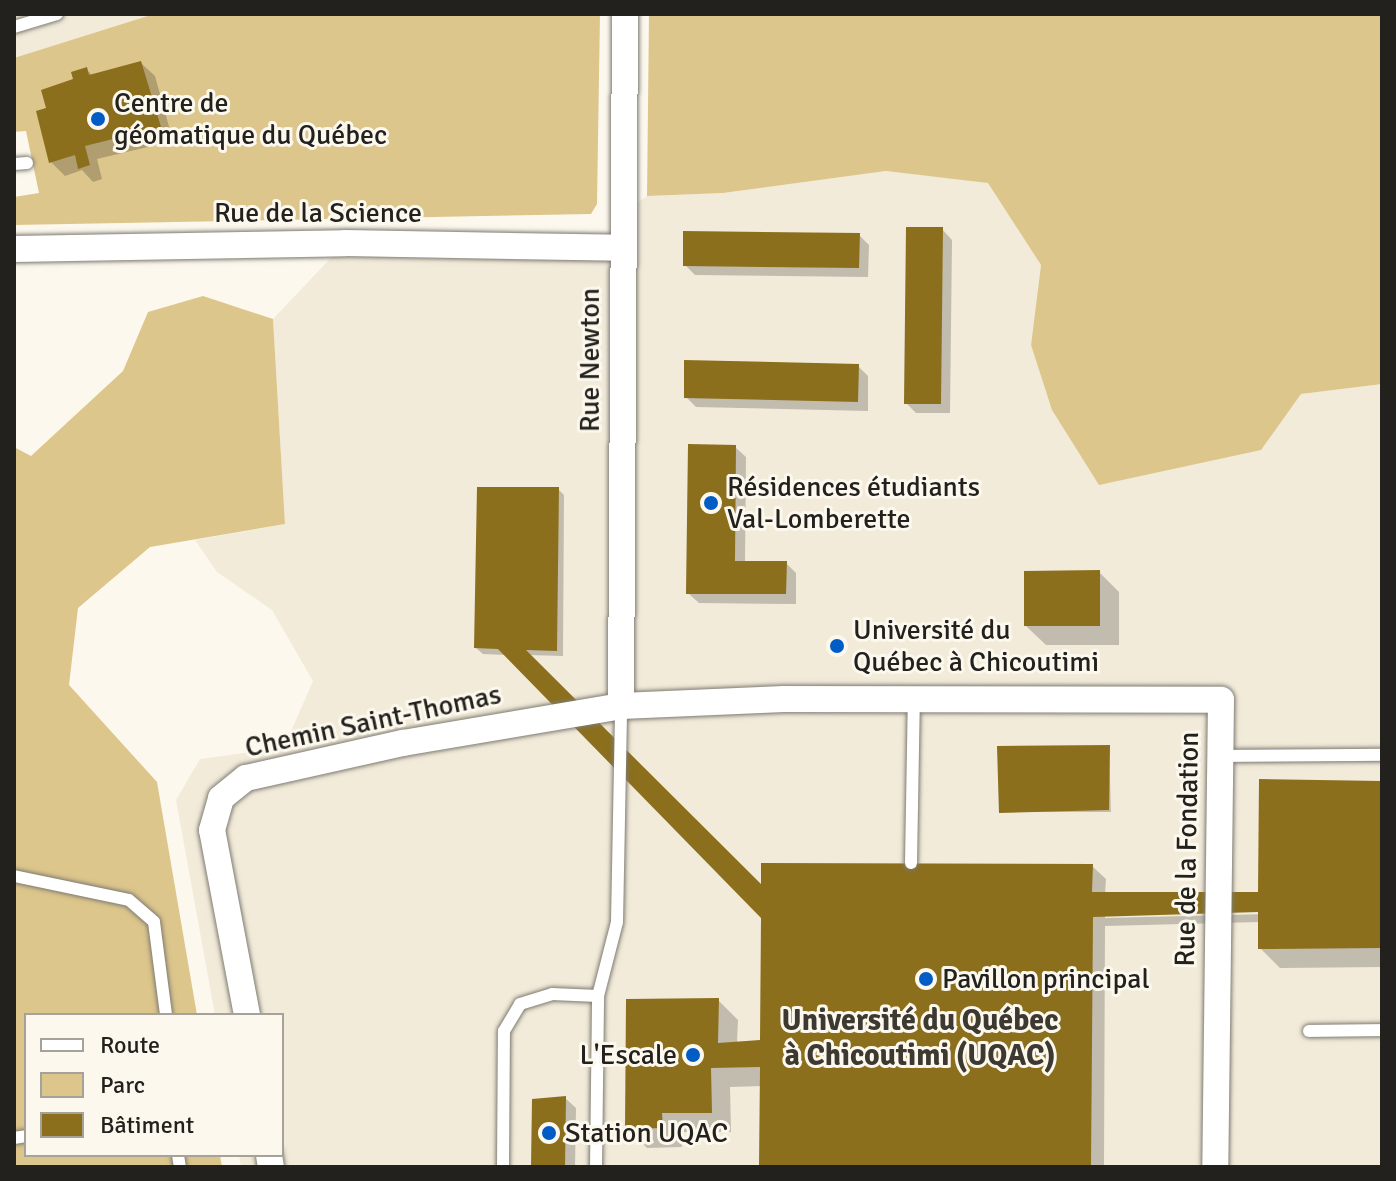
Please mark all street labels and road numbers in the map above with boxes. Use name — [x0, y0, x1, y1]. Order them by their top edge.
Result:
street label: Rue de la Science — [214, 196, 422, 230]
street label: Rue Newton — [573, 288, 607, 432]
street label: Chemin Saint-Thomas — [242, 677, 504, 765]
street label: Rue de la Fondation — [1168, 731, 1206, 967]

